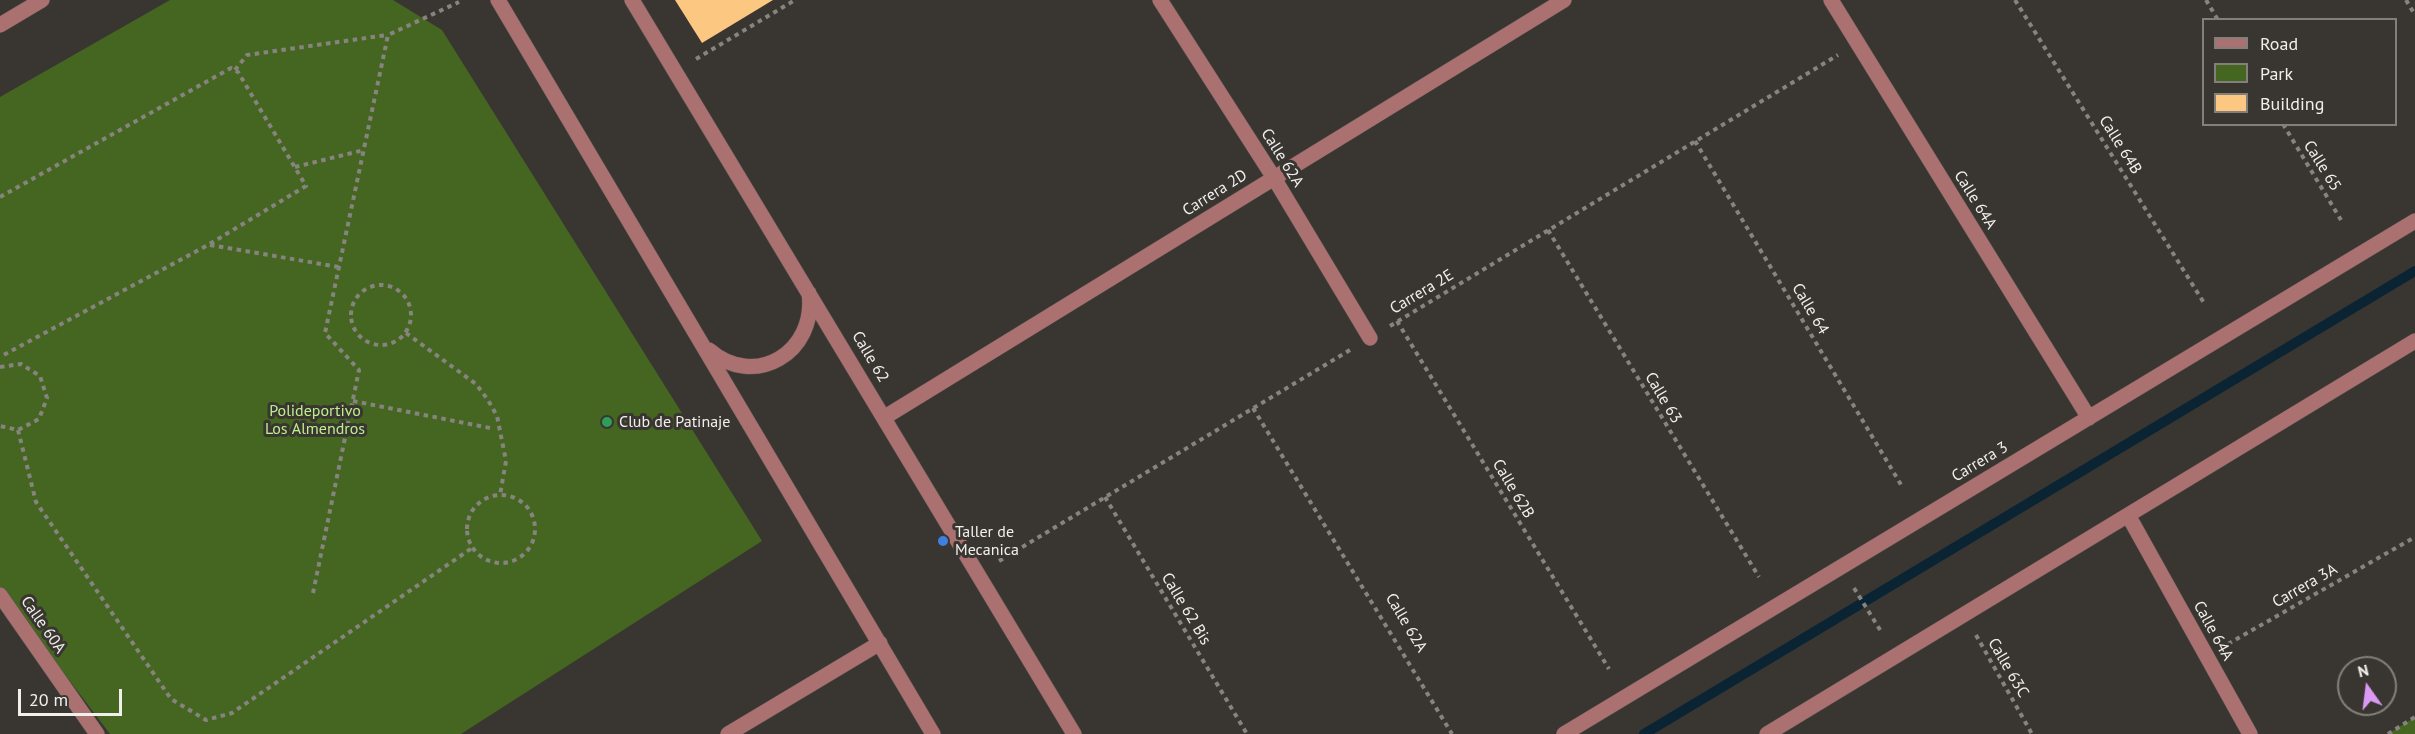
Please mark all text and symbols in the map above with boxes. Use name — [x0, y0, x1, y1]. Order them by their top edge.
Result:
legend — [2202, 18, 2397, 126]
text: Road — [2260, 32, 2298, 55]
text: Park — [2260, 62, 2293, 85]
text: Building — [2260, 92, 2324, 115]
street label: Calle 64B — [2095, 112, 2145, 178]
street label: Calle 62A — [1257, 125, 1307, 191]
street label: Calle 65 — [2299, 137, 2345, 195]
street label: Carrera 2D — [1179, 166, 1251, 220]
street label: Calle 64A — [1950, 167, 2000, 233]
street label: Carrera 2E — [1387, 266, 1457, 318]
street label: Calle 64 — [1787, 280, 1833, 338]
street label: Calle 62 — [847, 328, 893, 386]
street label: Calle 63 — [1640, 369, 1686, 427]
park label: Polideportivo Los Almendros — [265, 401, 365, 439]
place label: Club de Patinaje — [619, 412, 730, 432]
marker: Club de Patinaje — [600, 415, 614, 429]
street label: Carrera 3 — [1948, 438, 2012, 486]
street label: Calle 62B — [1488, 456, 1538, 522]
place label: Taller de Mecanica — [955, 522, 1019, 560]
marker: Taller de Mecanica — [936, 534, 950, 548]
street label: Carrera 3A — [2269, 560, 2341, 612]
street label: Calle 62 Bis — [1157, 570, 1215, 648]
street label: Calle 62A — [1381, 590, 1431, 656]
street label: Calle 60A — [16, 593, 70, 657]
street label: Calle 64A — [2189, 598, 2237, 664]
street label: Calle 63C — [1983, 635, 2033, 701]
north arrow — [2337, 656, 2397, 716]
text: N — [2356, 660, 2371, 681]
scale bar — [21, 677, 124, 715]
text: 20 m — [29, 688, 68, 711]

